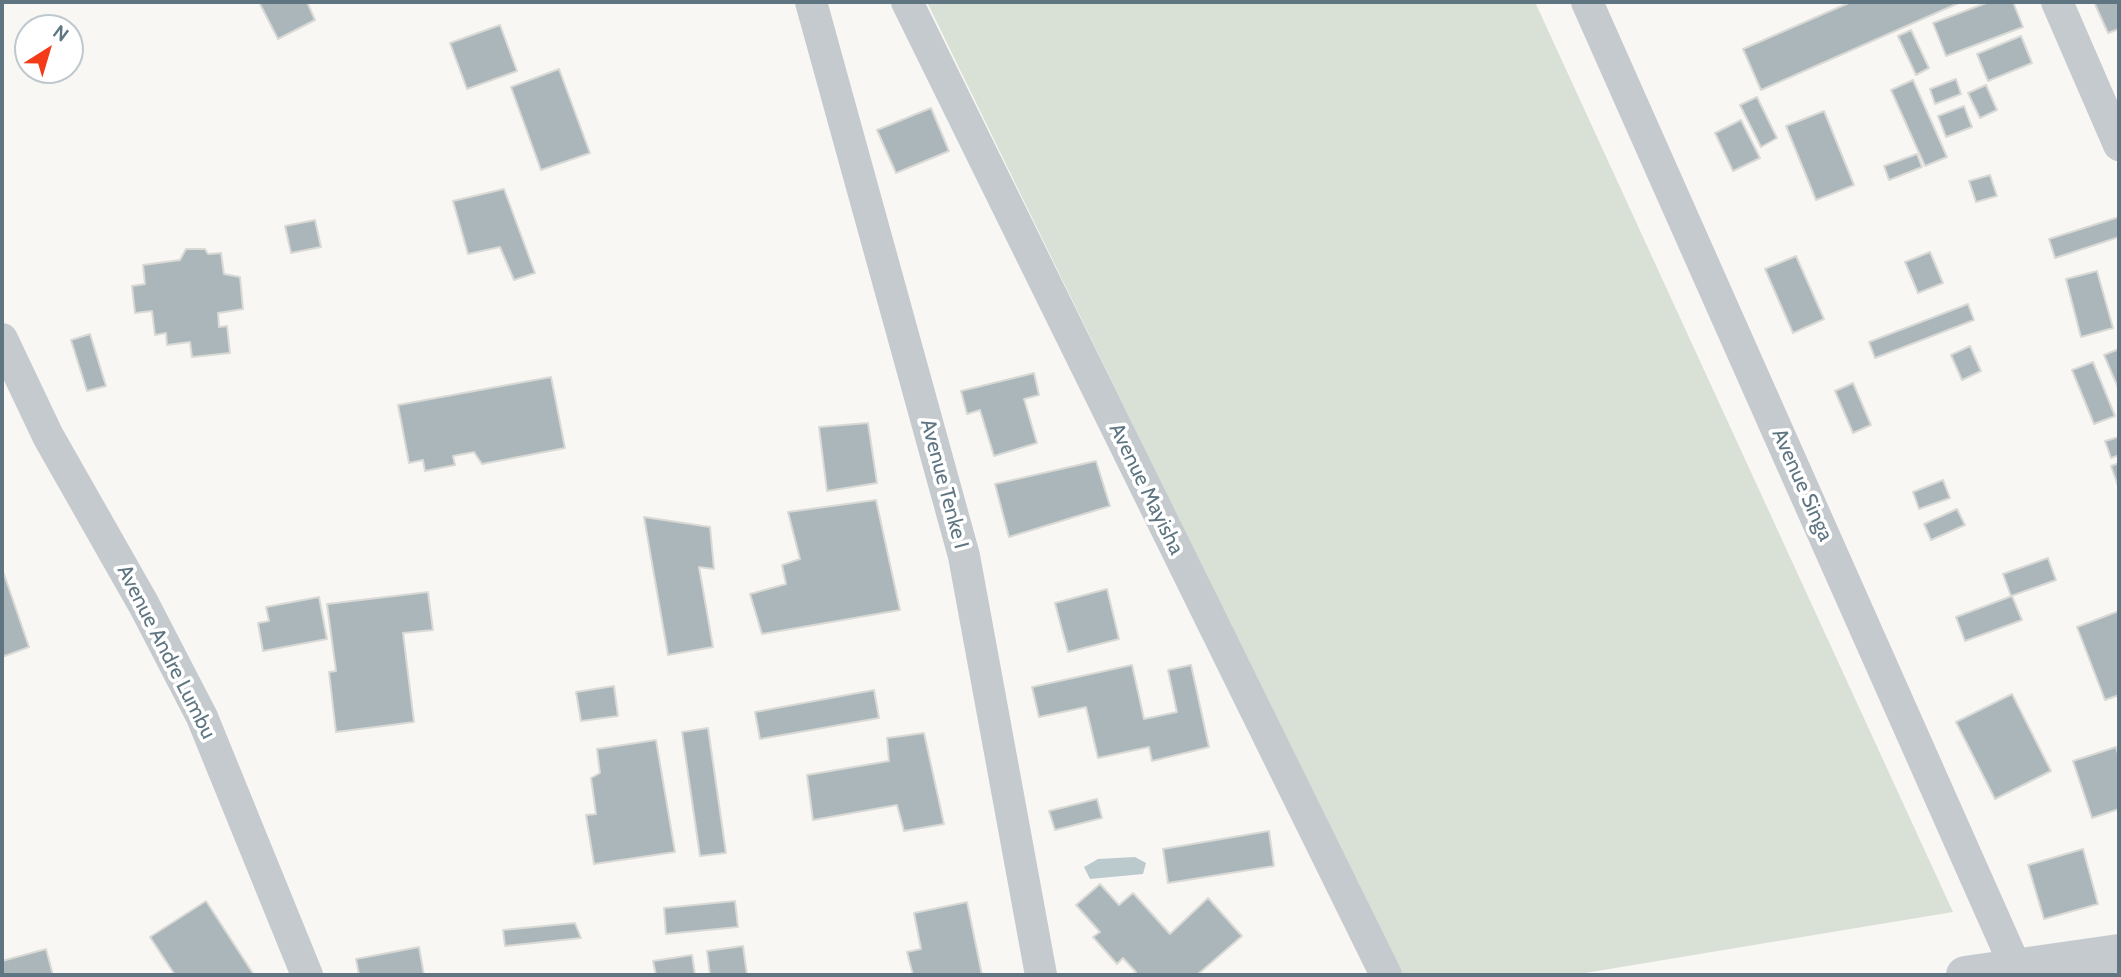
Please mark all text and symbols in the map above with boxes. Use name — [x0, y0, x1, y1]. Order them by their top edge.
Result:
north arrow — [14, 14, 84, 84]
text: N — [48, 20, 73, 47]
street label: Avenue Tenke I — [915, 416, 973, 552]
street label: Avenue Mayisha — [1103, 419, 1189, 559]
street label: Avenue Singa — [1766, 425, 1838, 545]
street label: Avenue Andre Lumbu — [111, 561, 221, 743]

